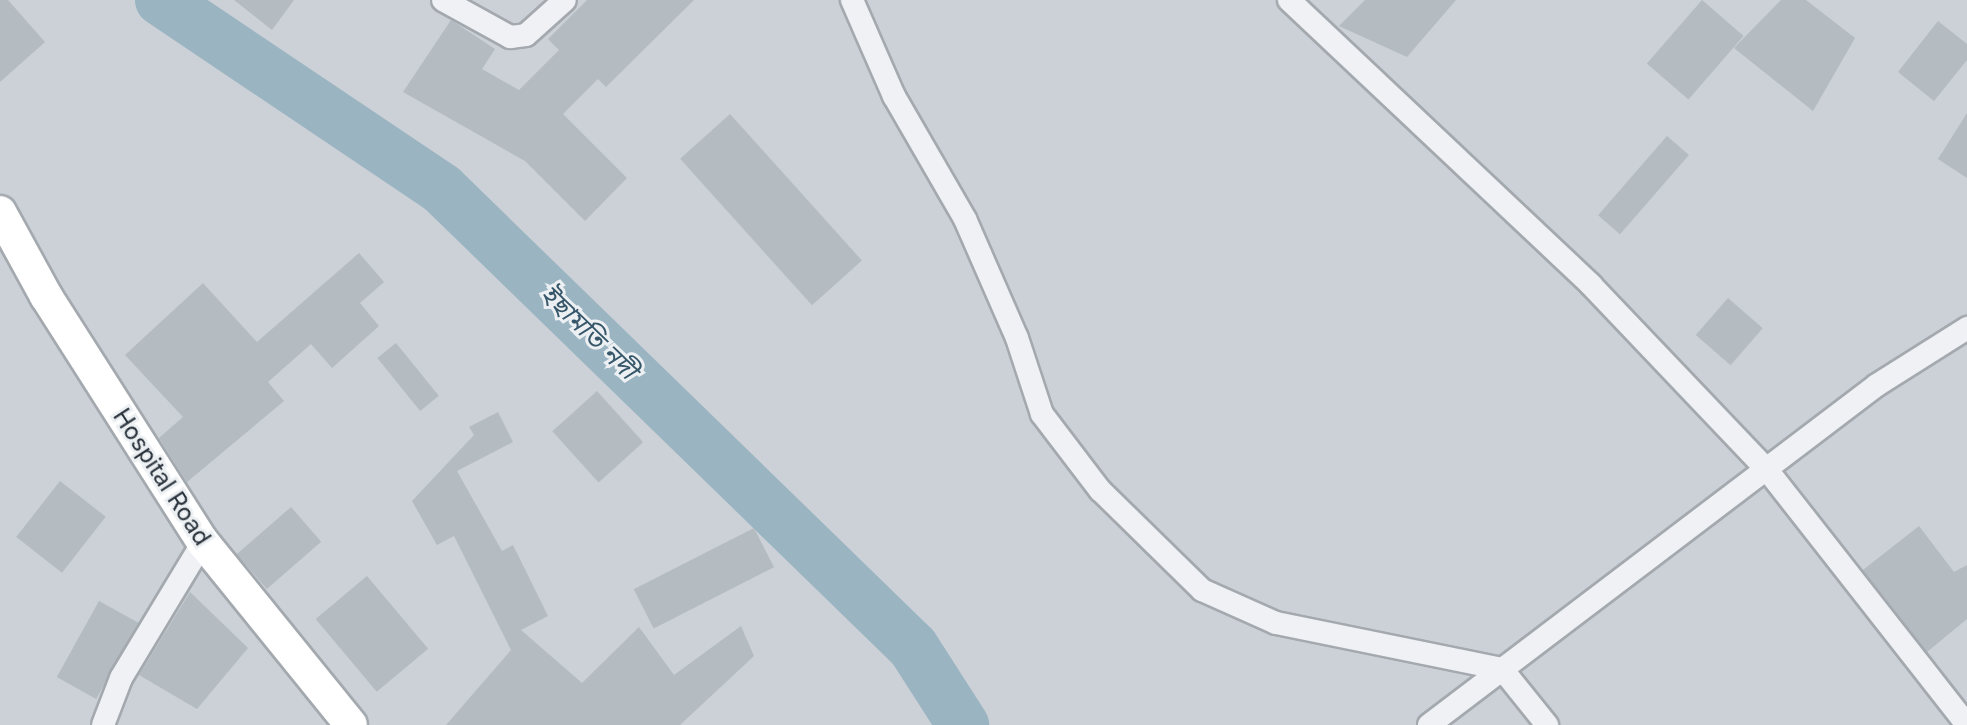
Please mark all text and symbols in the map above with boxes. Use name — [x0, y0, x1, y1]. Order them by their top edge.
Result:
water label: ইছামতি নদী — [534, 278, 644, 386]
street label: Hospital Road — [107, 403, 217, 551]

